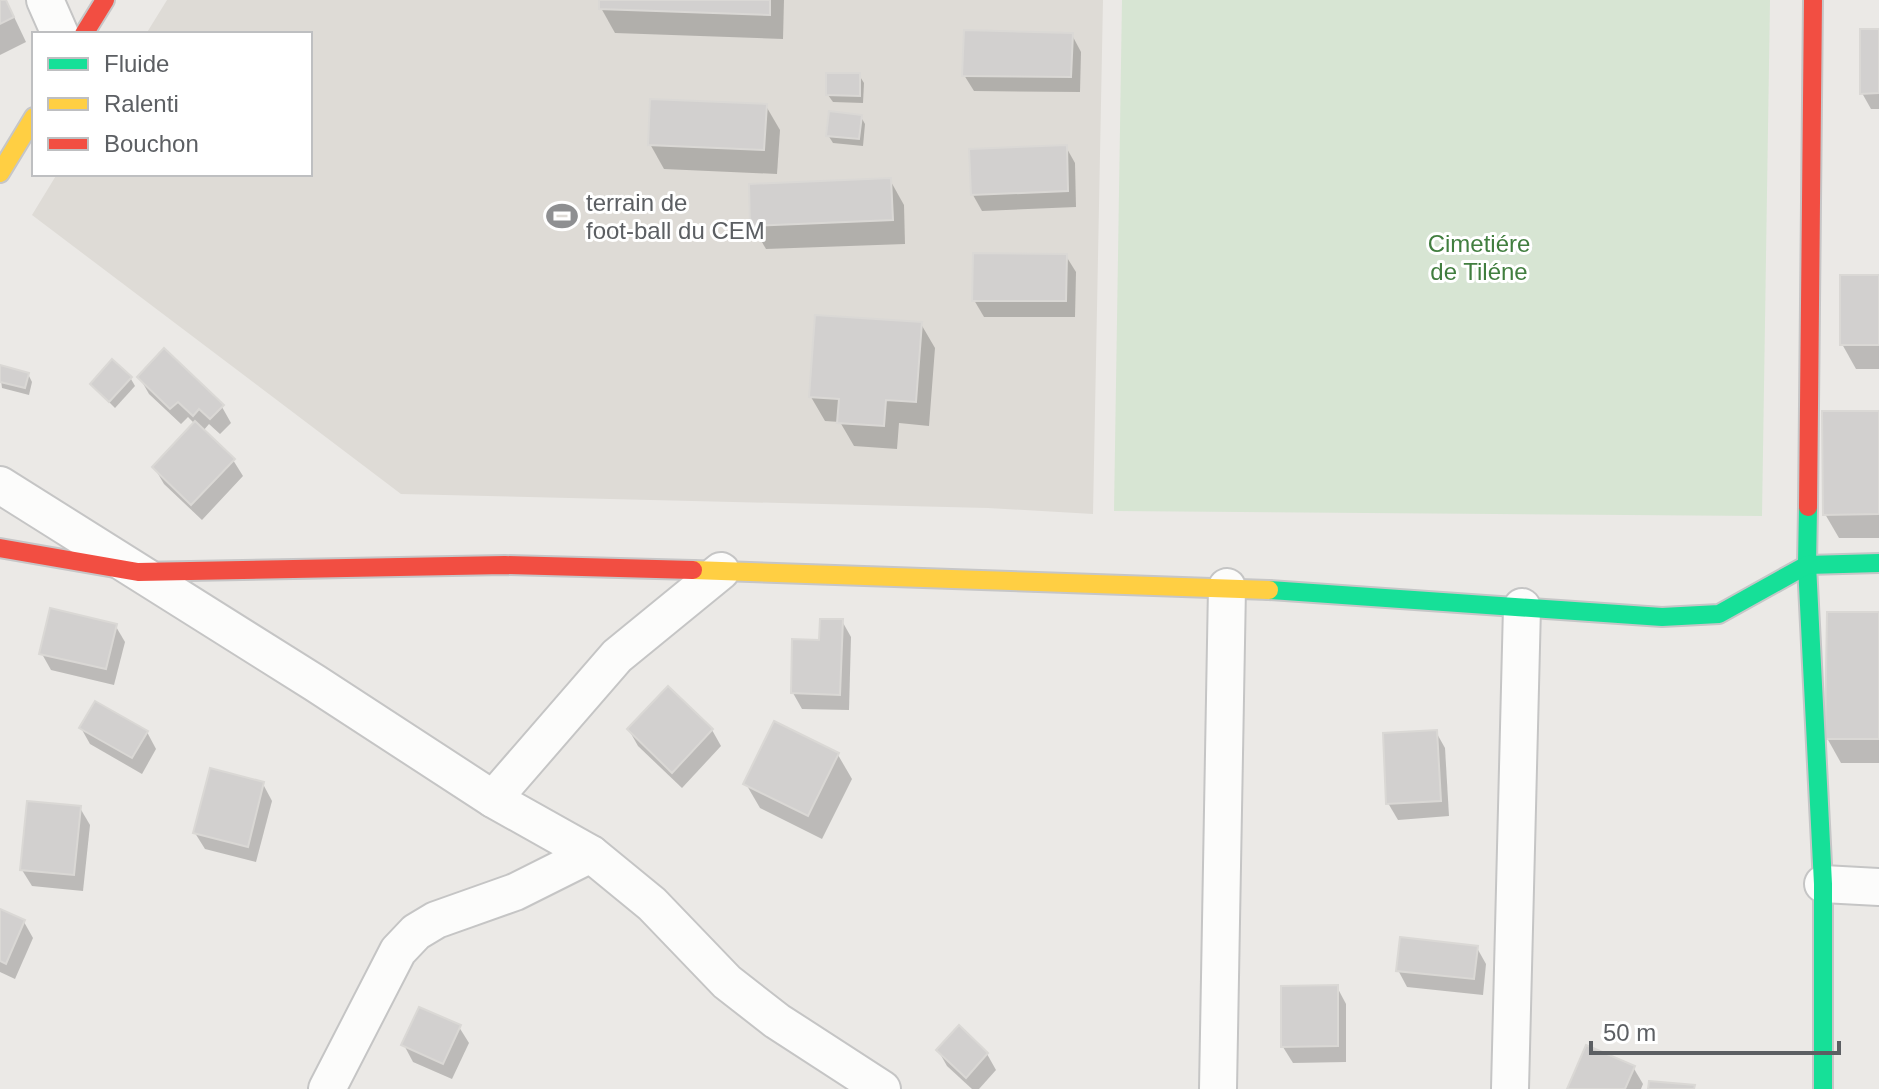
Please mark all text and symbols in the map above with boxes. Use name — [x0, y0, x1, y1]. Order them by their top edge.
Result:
legend — [32, 32, 312, 176]
text: Fluide — [104, 50, 169, 77]
text: Ralenti — [104, 90, 179, 117]
text: Bouchon — [104, 130, 199, 157]
place label: terrain de foot-ball du CEM — [586, 189, 765, 244]
sports icon: terrain de foot-ball du CEM — [545, 199, 579, 233]
park label: Cimetiére de Tiléne — [1428, 230, 1530, 285]
scale bar — [1591, 1005, 1839, 1055]
text: 50 m — [1603, 1019, 1656, 1046]

